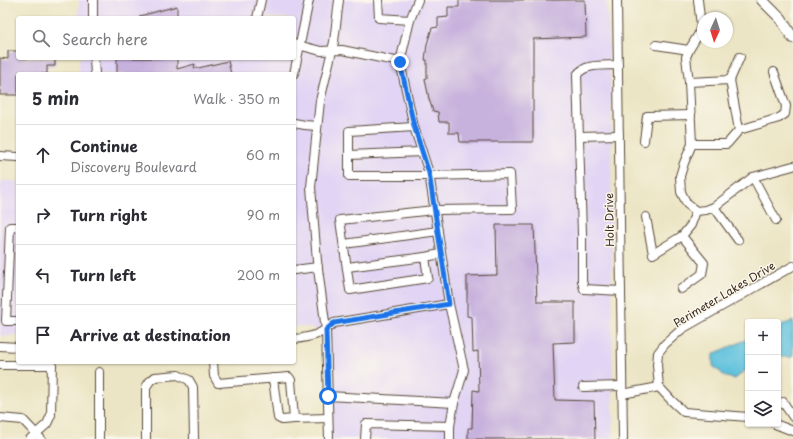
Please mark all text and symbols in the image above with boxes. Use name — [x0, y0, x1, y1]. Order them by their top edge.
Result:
north arrow — [697, 12, 733, 48]
search box — [16, 16, 296, 60]
icon: search — [30, 27, 52, 49]
text: Search here — [62, 27, 148, 50]
route end — [391, 53, 409, 71]
text: 5 min — [32, 85, 79, 111]
text: Walk · 350 m — [193, 89, 280, 108]
text: Continue — [70, 134, 138, 157]
icon: ahead — [32, 144, 54, 166]
text: 60 m — [246, 145, 280, 164]
text: Discovery Boulevard — [70, 157, 197, 176]
street label: Holt Drive — [600, 193, 618, 247]
text: Turn right — [70, 203, 147, 226]
icon: right — [32, 204, 54, 226]
text: 90 m — [247, 205, 280, 224]
street label: Perimeter Lakes Drive — [670, 257, 778, 331]
text: Turn left — [70, 263, 136, 286]
icon: left — [32, 264, 54, 286]
text: 200 m — [237, 265, 280, 284]
map controls — [745, 319, 781, 427]
button: + — [745, 319, 781, 355]
text: Arrive at destination — [70, 323, 231, 346]
icon: arrive — [32, 324, 54, 346]
button: − — [745, 355, 781, 391]
route start — [319, 387, 337, 405]
button: layers — [745, 391, 781, 427]

